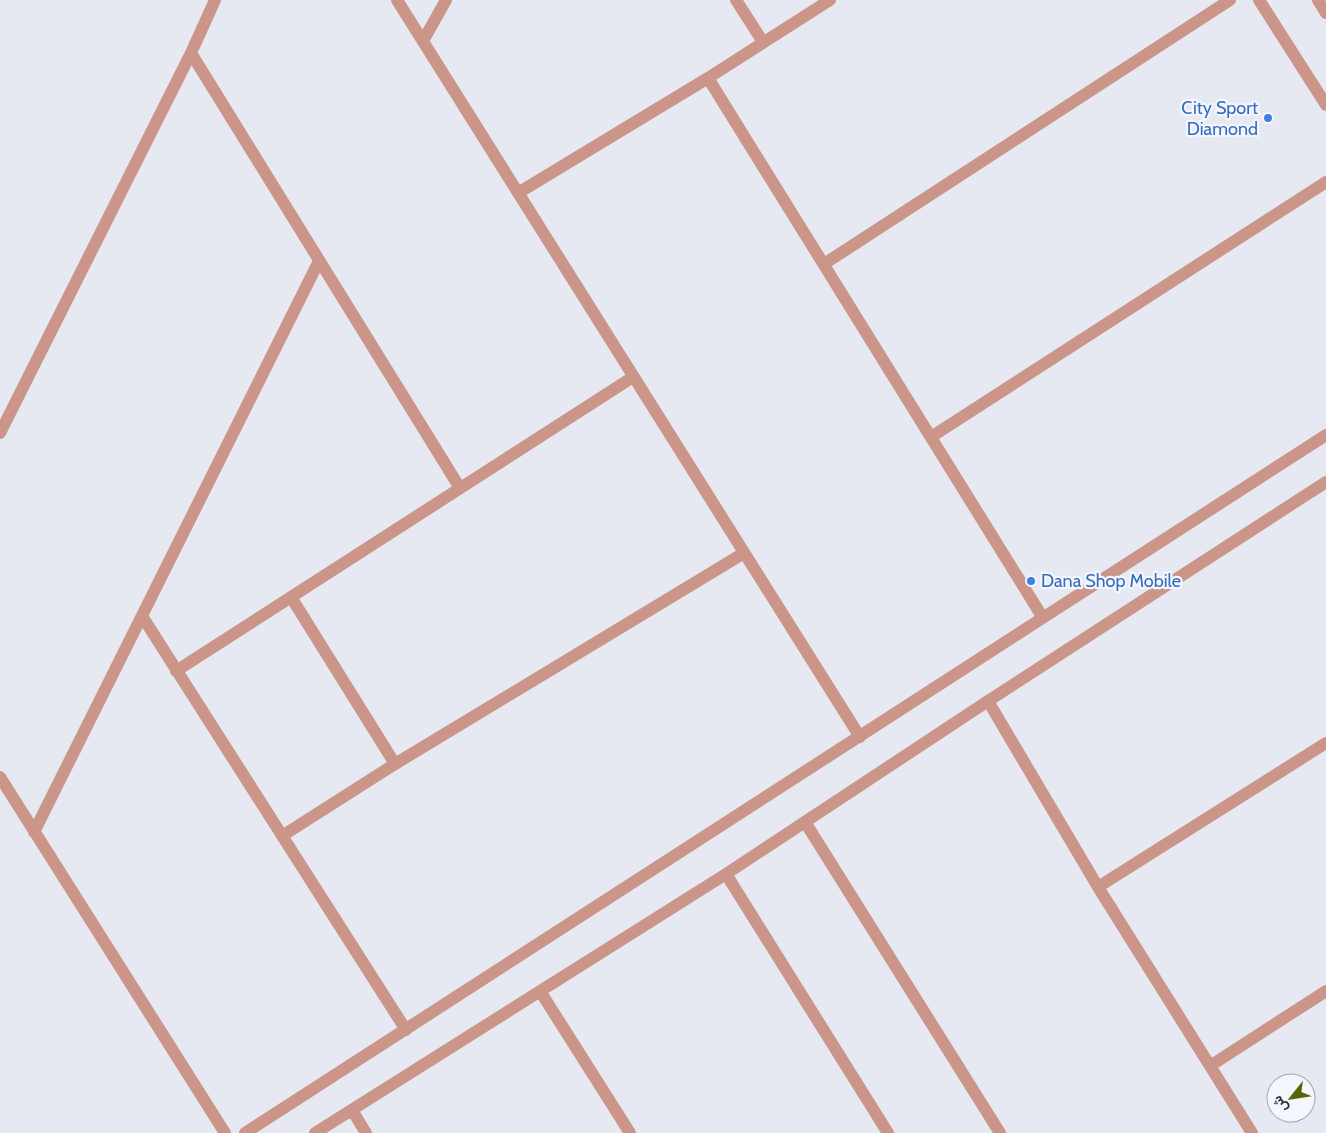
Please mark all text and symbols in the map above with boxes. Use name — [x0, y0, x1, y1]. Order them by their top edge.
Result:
place label: City Sport Diamond — [1181, 97, 1258, 140]
marker: City Sport Diamond — [1262, 112, 1274, 124]
place label: Dana Shop Mobile — [1041, 570, 1181, 592]
marker: Dana Shop Mobile — [1025, 575, 1037, 587]
north arrow — [1266, 1073, 1316, 1123]
text: ش — [1268, 1093, 1292, 1116]

